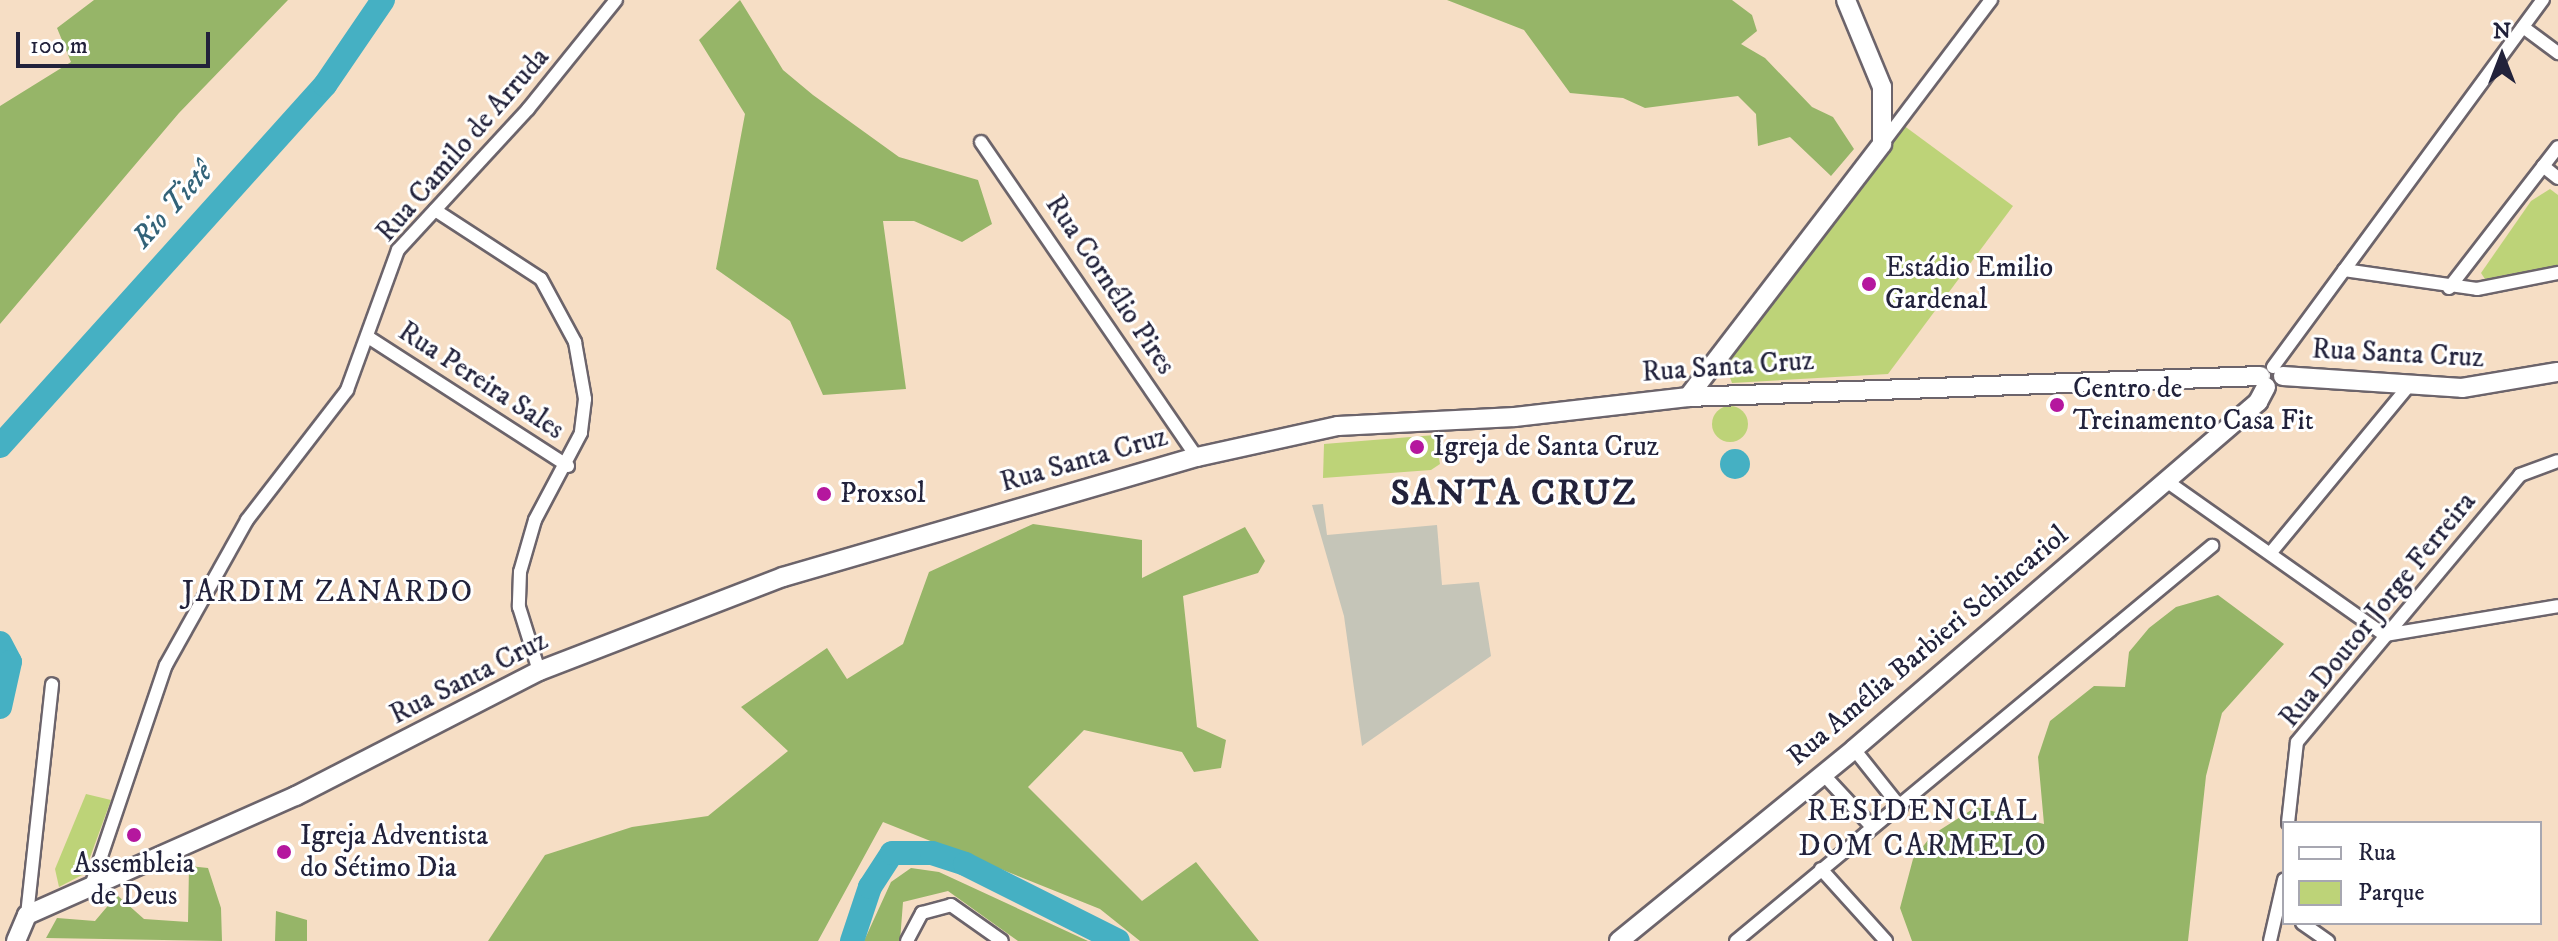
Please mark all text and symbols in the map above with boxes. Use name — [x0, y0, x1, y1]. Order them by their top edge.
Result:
scale bar — [20, 16, 214, 66]
north arrow — [2462, 16, 2542, 96]
text: N — [2493, 18, 2511, 45]
text: 100 m — [30, 31, 88, 61]
street label: Rua Camilo de Arruda — [370, 41, 556, 249]
water label: Rio Tietê — [125, 156, 221, 256]
street label: Rua Cornélio Pires — [1038, 189, 1182, 381]
place label: Estádio Emilio Gardenal — [1885, 251, 2053, 317]
marker: Estádio Emilio Gardenal — [1860, 275, 1878, 293]
street label: Rua Pereira Sales — [392, 315, 570, 447]
street label: Rua Santa Cruz — [2311, 333, 2485, 375]
street label: Rua Santa Cruz — [1641, 344, 1815, 390]
place label: Centro de Treinamento Casa Fit — [2073, 372, 2314, 438]
marker: Centro de Treinamento Casa Fit — [2048, 396, 2066, 414]
street label: Rua Santa Cruz — [996, 420, 1172, 500]
place label: Igreja de Santa Cruz — [1433, 430, 1659, 464]
marker: Igreja de Santa Cruz — [1408, 438, 1426, 456]
district label: SANTA CRUZ — [1391, 472, 1637, 516]
place label: Proxsol — [840, 477, 925, 511]
marker: Proxsol — [815, 485, 833, 503]
street label: Rua Doutor Jorge Ferreira — [2273, 486, 2483, 734]
street label: Rua Amélia Barbieri Schincariol — [1781, 519, 2075, 773]
district label: JARDIM ZANARDO — [182, 575, 474, 611]
street label: Rua Santa Cruz — [385, 624, 553, 732]
district label: RESIDENCIAL DOM CARMELO — [1798, 794, 2048, 864]
place label: Igreja Adventista do Sétimo Dia — [300, 819, 488, 885]
legend — [2282, 821, 2542, 925]
marker: Assembleia de Deus — [125, 826, 143, 844]
text: Rua — [2358, 838, 2396, 868]
marker: Igreja Adventista do Sétimo Dia — [275, 843, 293, 861]
place label: Assembleia de Deus — [73, 847, 195, 913]
text: Parque — [2358, 878, 2424, 908]

